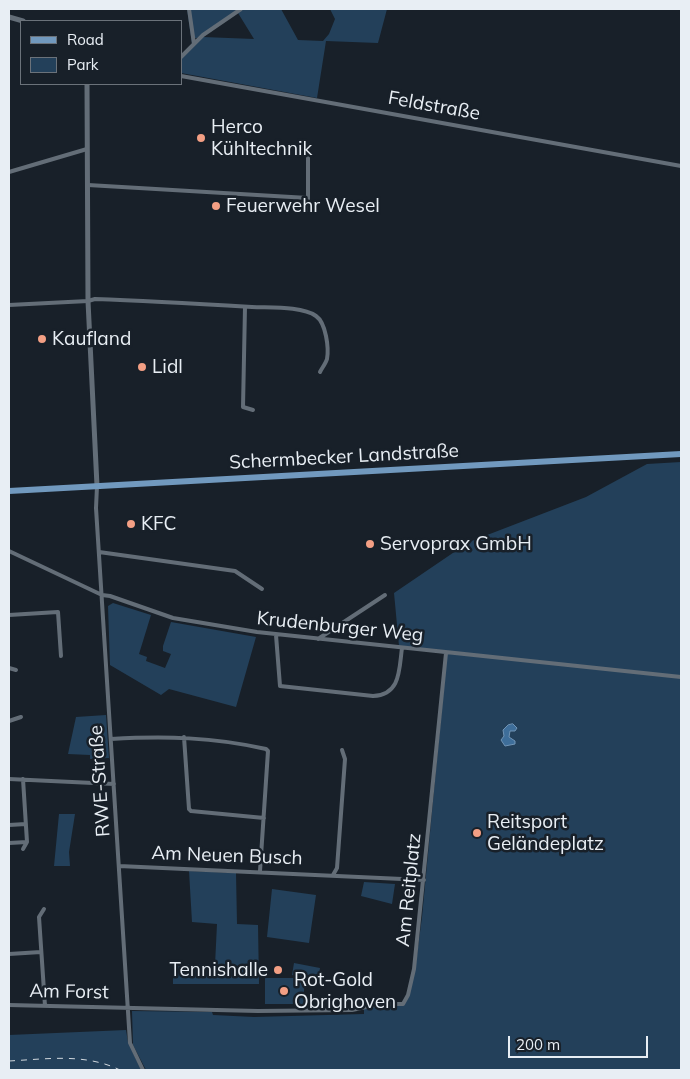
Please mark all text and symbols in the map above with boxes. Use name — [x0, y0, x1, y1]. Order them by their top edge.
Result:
legend — [20, 20, 182, 85]
text: Road — [67, 30, 104, 49]
text: Park — [67, 55, 99, 74]
street label: Feldstraße — [386, 87, 482, 125]
place label: Herco Kühltechnik — [211, 116, 312, 160]
marker: Herco Kühltechnik — [195, 132, 207, 144]
place label: Feuerwehr Wesel — [226, 195, 380, 217]
marker: Feuerwehr Wesel — [210, 200, 222, 212]
place label: Kaufland — [52, 328, 131, 350]
marker: Kaufland — [36, 333, 48, 345]
place label: Lidl — [152, 356, 183, 378]
marker: Lidl — [136, 361, 148, 373]
street label: Schermbecker Landstraße — [229, 440, 459, 474]
place label: KFC — [141, 513, 176, 535]
marker: KFC — [125, 518, 137, 530]
place label: Servoprax GmbH — [380, 533, 532, 555]
marker: Servoprax GmbH — [364, 538, 376, 550]
street label: Krudenburger Weg — [256, 607, 424, 647]
street label: RWE-Straße — [85, 724, 115, 838]
place label: Reitsport Geländeplatz — [487, 811, 604, 855]
marker: Reitsport Geländeplatz — [471, 827, 483, 839]
street label: Am Reitplatz — [392, 832, 426, 948]
street label: Am Neuen Busch — [151, 842, 303, 870]
place label: Tennishalle — [170, 959, 268, 981]
marker: Tennishalle — [272, 964, 284, 976]
place label: Rot-Gold Obrighoven — [294, 969, 396, 1013]
street label: Am Forst — [29, 980, 109, 1004]
marker: Rot-Gold Obrighoven — [278, 985, 290, 997]
scale bar — [510, 1026, 650, 1058]
text: 200 m — [516, 1035, 560, 1054]

